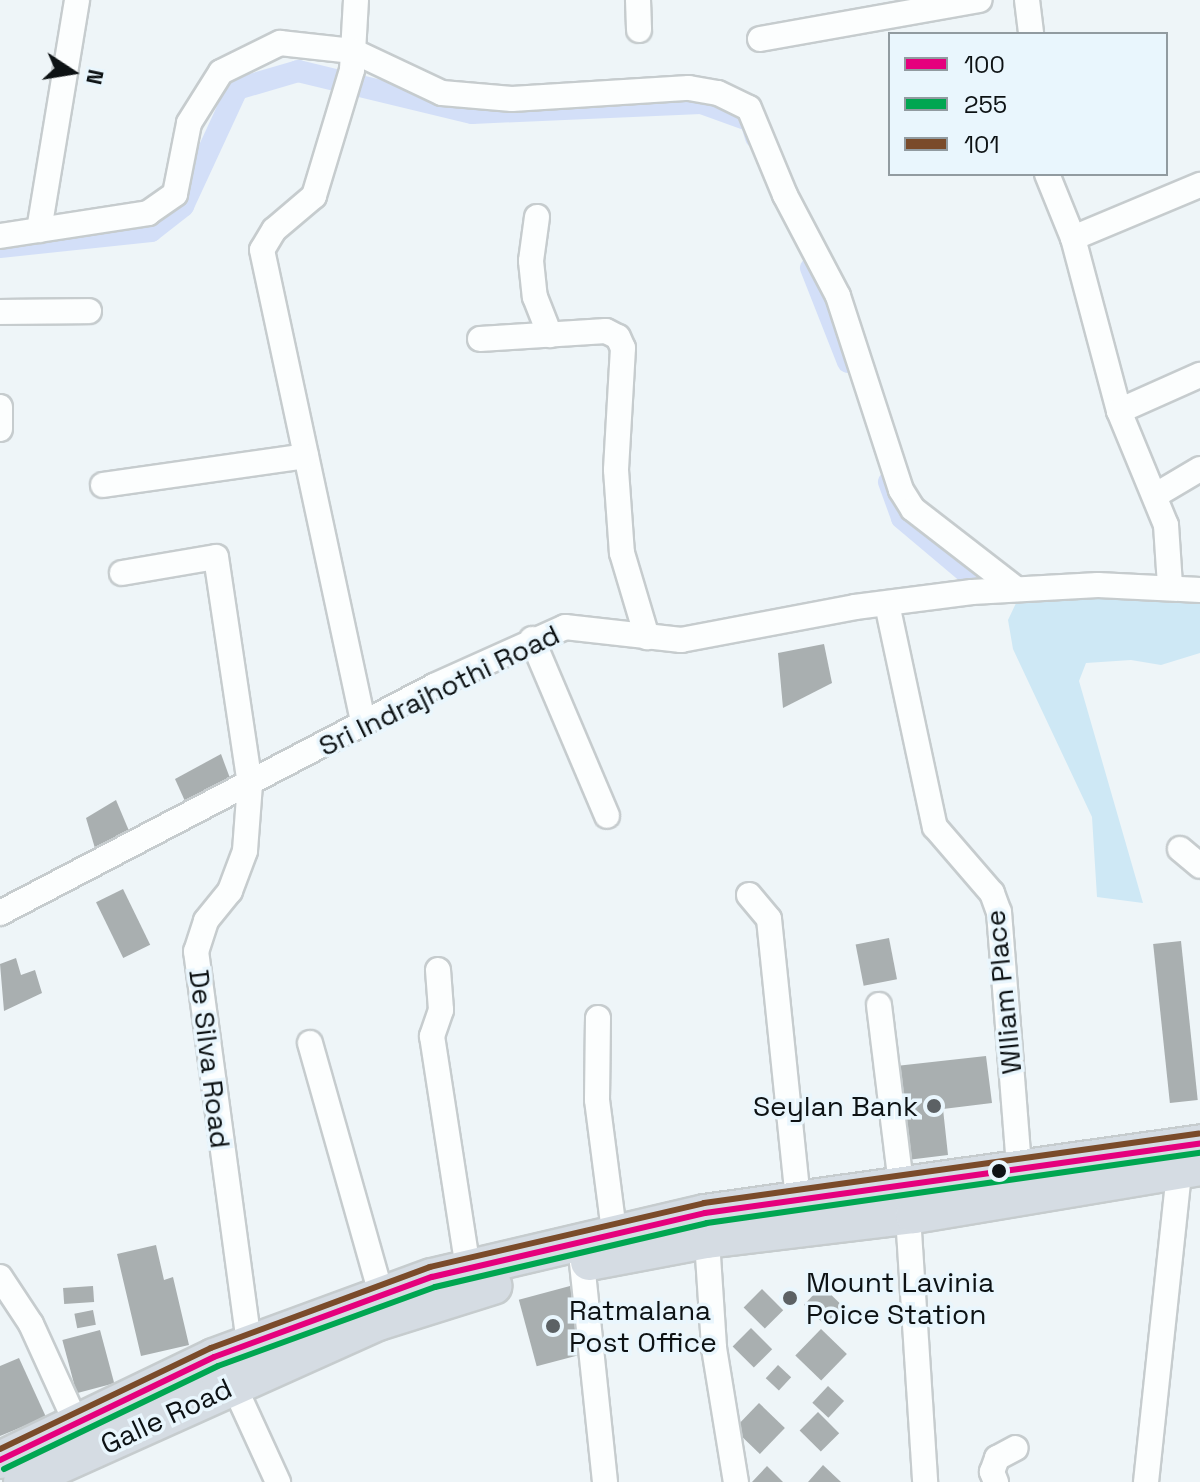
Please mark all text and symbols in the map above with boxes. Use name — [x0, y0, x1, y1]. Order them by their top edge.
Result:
north arrow — [32, 32, 112, 112]
legend — [888, 32, 1168, 176]
text: 100 — [964, 49, 1005, 80]
text: N — [80, 67, 111, 87]
text: 255 — [964, 89, 1007, 120]
text: 101 — [964, 129, 999, 160]
street label: Sri Indrajhothi Road — [313, 617, 565, 763]
street label: Wlliam Place — [978, 908, 1028, 1076]
street label: De Silva Road — [182, 968, 238, 1150]
place label: Seylan Bank — [753, 1089, 918, 1123]
marker: Seylan Bank — [925, 1097, 943, 1115]
unlabelled marker — [991, 1163, 1007, 1179]
place label: Mount Lavinia Poice Station — [806, 1265, 994, 1331]
marker: Mount Lavinia Poice Station — [781, 1289, 799, 1307]
place label: Ratmalana Post Office — [569, 1293, 717, 1359]
marker: Ratmalana Post Office — [544, 1317, 562, 1335]
street label: Galle Road — [95, 1371, 237, 1461]

